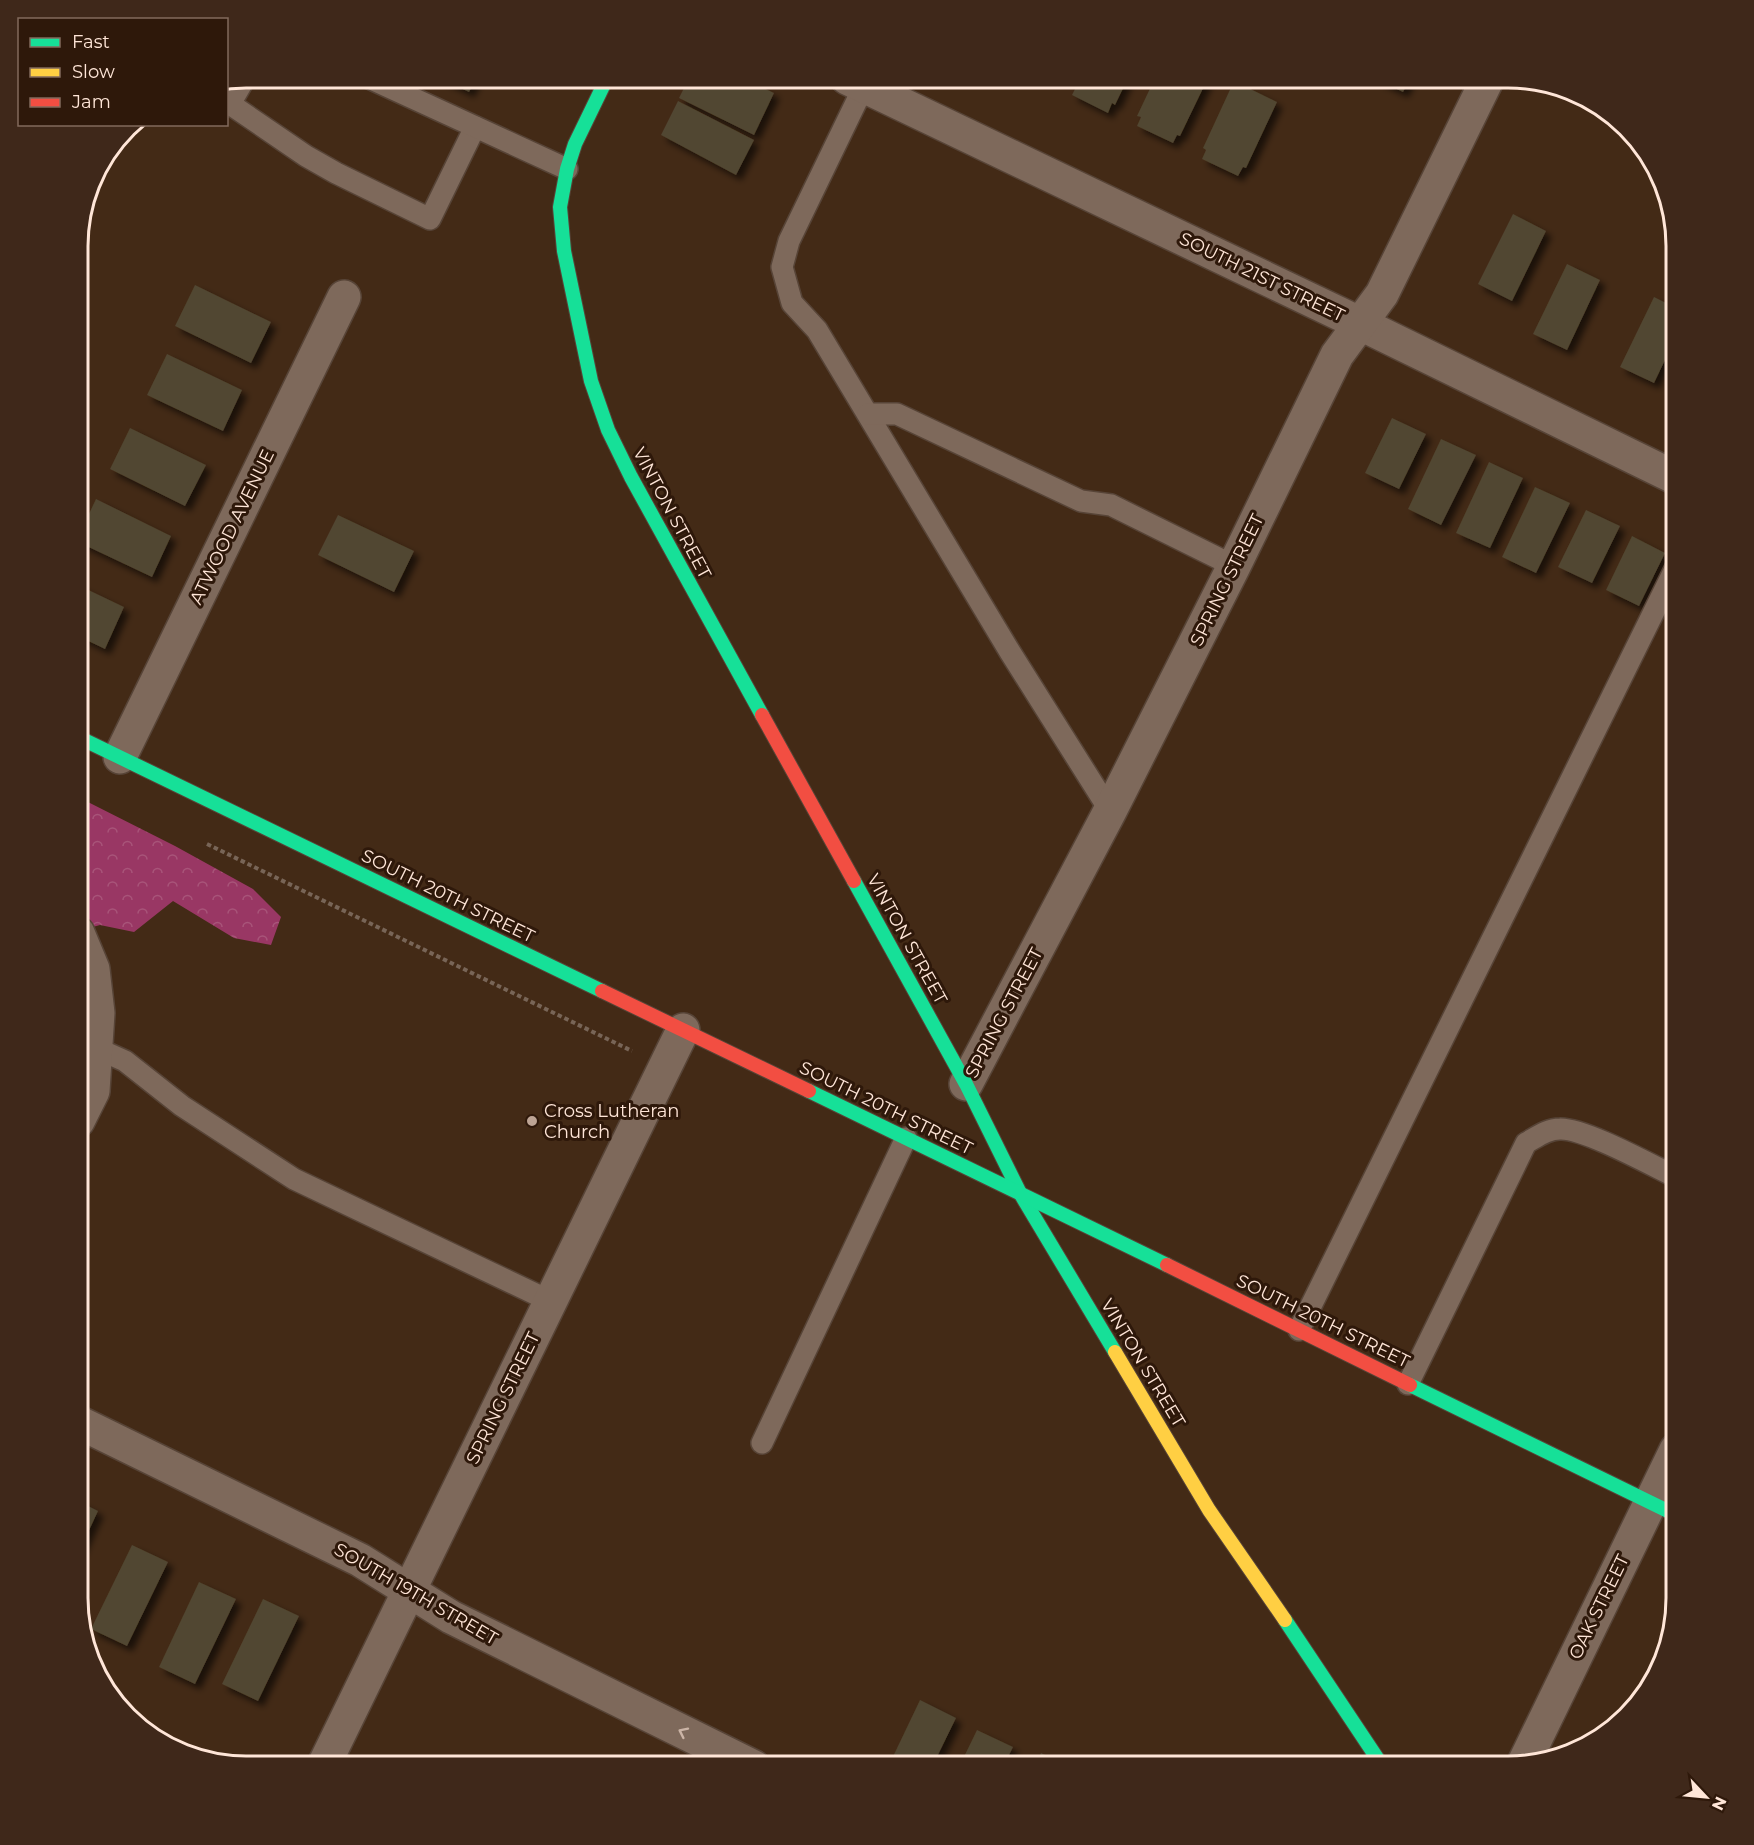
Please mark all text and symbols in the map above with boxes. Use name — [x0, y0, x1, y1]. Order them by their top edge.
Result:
legend — [18, 18, 228, 126]
text: Fast — [72, 31, 110, 53]
text: Slow — [72, 61, 115, 83]
text: Jam — [71, 91, 111, 113]
street label: SOUTH 21ST STREET — [1176, 227, 1349, 327]
street label: VINTON STREET — [628, 444, 716, 583]
street label: ATWOOD AVENUE — [185, 446, 279, 608]
street label: SPRING STREET — [1186, 510, 1269, 650]
street label: SOUTH 20TH STREET — [358, 844, 539, 948]
street label: VINTON STREET — [862, 870, 952, 1009]
street label: SPRING STREET — [960, 944, 1048, 1082]
street label: SOUTH 20TH STREET — [796, 1056, 977, 1160]
place label: Cross Lutheran Church — [544, 1100, 680, 1143]
marker: Cross Lutheran Church — [525, 1114, 539, 1128]
street label: SOUTH 20TH STREET — [1233, 1269, 1414, 1373]
street label: VINTON STREET — [1096, 1295, 1190, 1432]
street label: SPRING STREET — [462, 1328, 545, 1468]
street label: SOUTH 19TH STREET — [330, 1538, 502, 1650]
street label: OAK STREET — [1564, 1550, 1634, 1663]
one-way arrow — [679, 1727, 690, 1739]
north arrow — [1676, 1767, 1736, 1827]
text: N — [1708, 1793, 1730, 1813]

